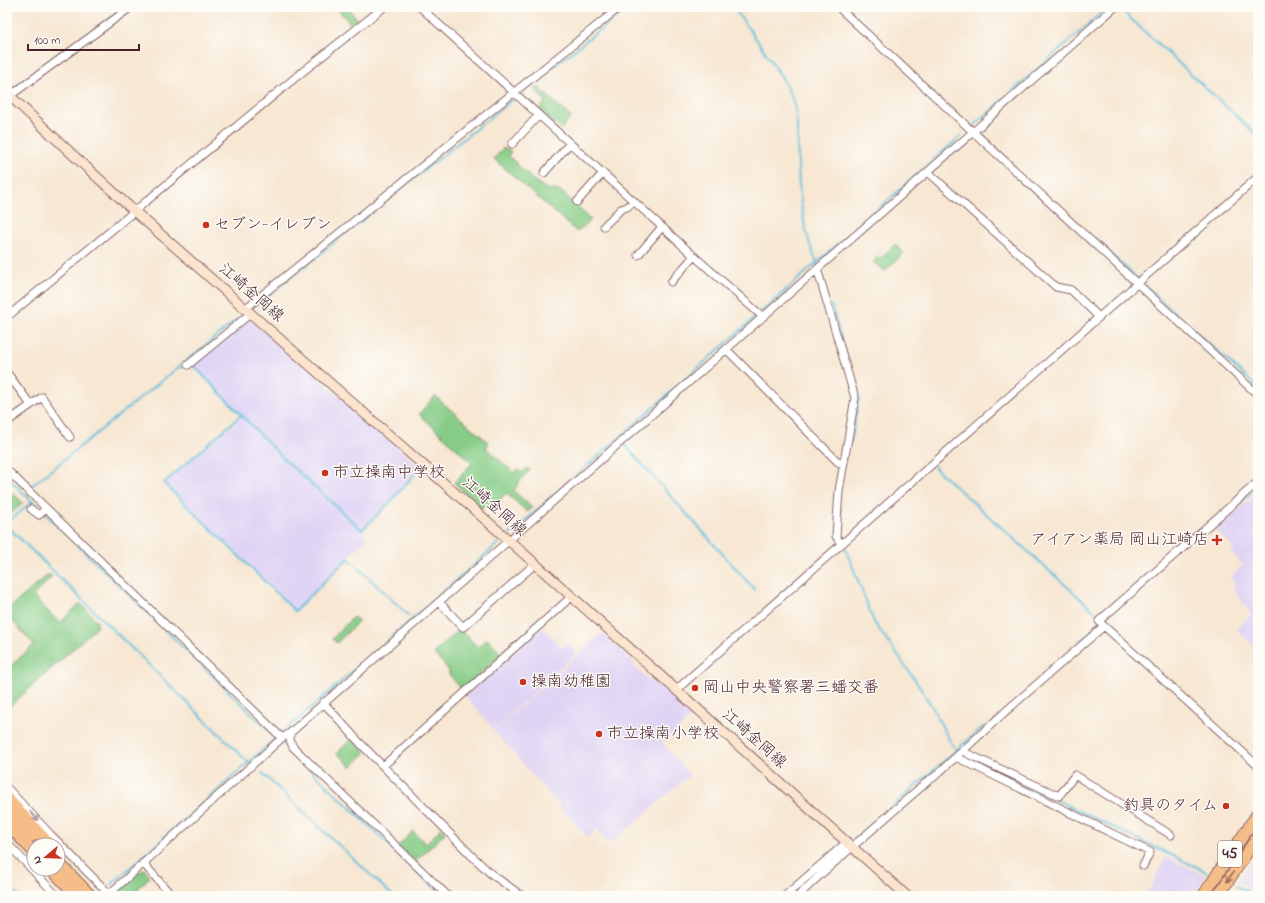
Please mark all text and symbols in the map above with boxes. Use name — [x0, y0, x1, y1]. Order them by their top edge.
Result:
scale bar — [28, 26, 139, 52]
text: 100 m — [34, 32, 61, 50]
place label: セブン-イレブン — [214, 213, 332, 237]
marker: セブン-イレブン — [201, 220, 211, 230]
street label: 江崎金岡線 — [213, 258, 289, 328]
place label: 市立操南中学校 — [333, 461, 445, 485]
marker: 市立操南中学校 — [320, 468, 330, 478]
street label: 江崎金岡線 — [456, 471, 532, 543]
place label: アイアン薬局 岡山江崎店 — [1030, 528, 1209, 552]
marker: アイアン薬局 岡山江崎店 — [1212, 535, 1222, 545]
place label: 操南幼稚園 — [531, 670, 611, 694]
place label: 岡山中央警察署三蟠交番 — [703, 676, 879, 700]
marker: 操南幼稚園 — [518, 677, 528, 687]
marker: 岡山中央警察署三蟠交番 — [690, 683, 700, 693]
street label: 江崎金岡線 — [716, 703, 792, 775]
place label: 市立操南小学校 — [607, 722, 719, 746]
marker: 市立操南小学校 — [594, 729, 604, 739]
place label: 釣具のタイム — [1123, 794, 1218, 818]
marker: 釣具のタイム — [1221, 801, 1231, 811]
one-way arrow — [29, 811, 38, 821]
north arrow — [26, 837, 66, 877]
road number: 45 — [1218, 841, 1242, 867]
text: N — [29, 854, 46, 866]
one-way arrow — [1226, 872, 1234, 883]

